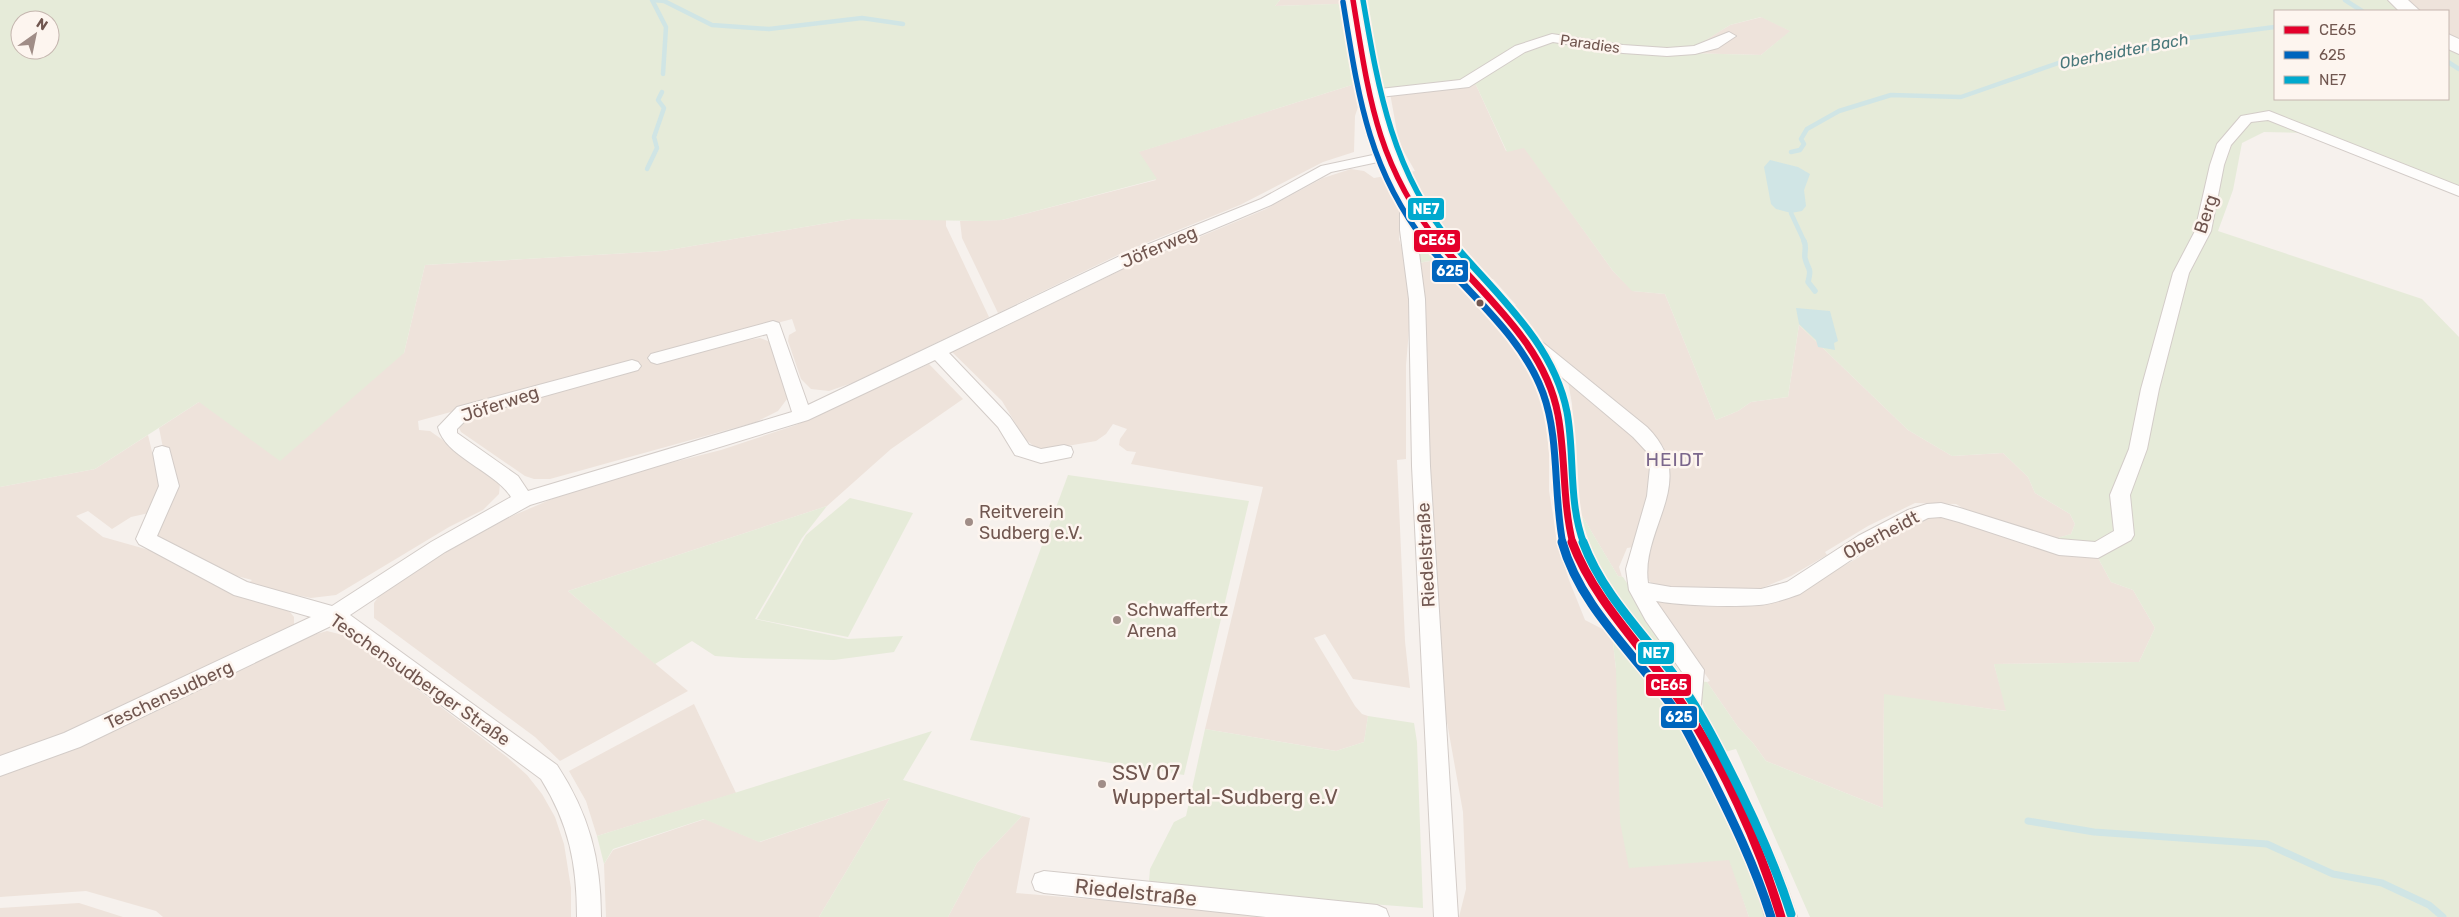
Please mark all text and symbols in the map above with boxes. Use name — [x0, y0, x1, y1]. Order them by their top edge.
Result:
north arrow — [10, 10, 60, 60]
legend — [2274, 10, 2449, 100]
text: N — [33, 15, 51, 34]
text: CE65 — [2319, 21, 2356, 39]
water label: Oberheidter Bach — [2058, 29, 2190, 73]
street label: Paradies — [1559, 31, 1621, 57]
text: 625 — [2319, 46, 2346, 64]
text: NE7 — [2319, 71, 2347, 89]
street label: Berg — [2189, 192, 2223, 236]
line badge: NE7 — [1407, 197, 1445, 221]
text: NE7 — [1412, 201, 1440, 218]
street label: Jöferweg — [1118, 221, 1200, 273]
line badge: CE65 — [1413, 229, 1461, 253]
text: CE65 — [1419, 232, 1455, 249]
line badge: 625 — [1431, 259, 1469, 283]
text: 625 — [1436, 263, 1464, 280]
unlabelled marker — [1475, 298, 1485, 308]
street label: Jöferweg — [458, 381, 542, 427]
district label: HEIDT — [1645, 448, 1705, 471]
place label: Reitverein Sudberg e.V. — [979, 501, 1083, 544]
street label: Riedelstraße — [1412, 502, 1440, 608]
street label: Oberheidt — [1839, 506, 1923, 564]
marker: Reitverein Sudberg e.V. — [963, 516, 975, 528]
place label: Schwaffertz Arena — [1127, 599, 1228, 642]
street label: Teschensudberger Straße — [326, 609, 514, 751]
marker: Schwaffertz Arena — [1111, 614, 1123, 626]
line badge: NE7 — [1637, 641, 1675, 665]
text: NE7 — [1642, 645, 1670, 662]
street label: Teschensudberg — [101, 656, 237, 734]
line badge: CE65 — [1645, 673, 1692, 697]
text: CE65 — [1651, 677, 1687, 694]
line badge: 625 — [1660, 705, 1698, 729]
text: 625 — [1665, 709, 1693, 726]
place label: SSV 07 Wuppertal-Sudberg e.V — [1112, 760, 1338, 809]
marker: SSV 07 Wuppertal-Sudberg e.V — [1096, 778, 1108, 790]
street label: Riedelstraße — [1074, 873, 1198, 911]

